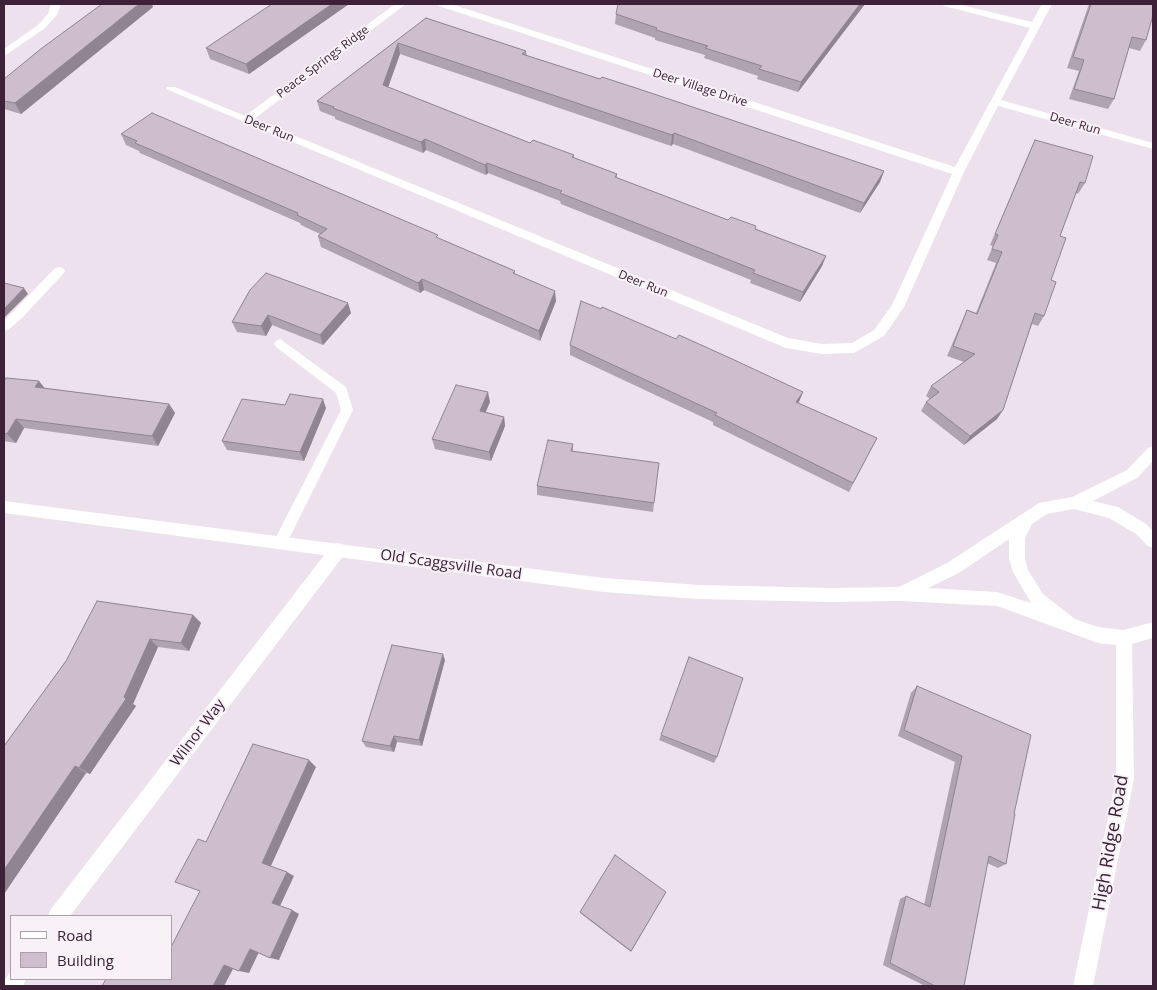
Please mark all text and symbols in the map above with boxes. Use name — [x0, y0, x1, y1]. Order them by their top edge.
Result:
street label: Peace Springs Ridge — [274, 23, 372, 101]
street label: Deer Village Drive — [651, 66, 749, 110]
street label: Deer Run — [1048, 110, 1102, 138]
street label: Deer Run — [242, 113, 296, 145]
street label: Deer Run — [616, 268, 670, 300]
street label: Old Scaggsville Road — [379, 546, 523, 584]
street label: Wilnor Way — [167, 696, 229, 770]
street label: High Ridge Road — [1088, 773, 1134, 913]
legend — [10, 915, 172, 980]
text: Road — [57, 925, 93, 945]
text: Building — [57, 950, 114, 970]

